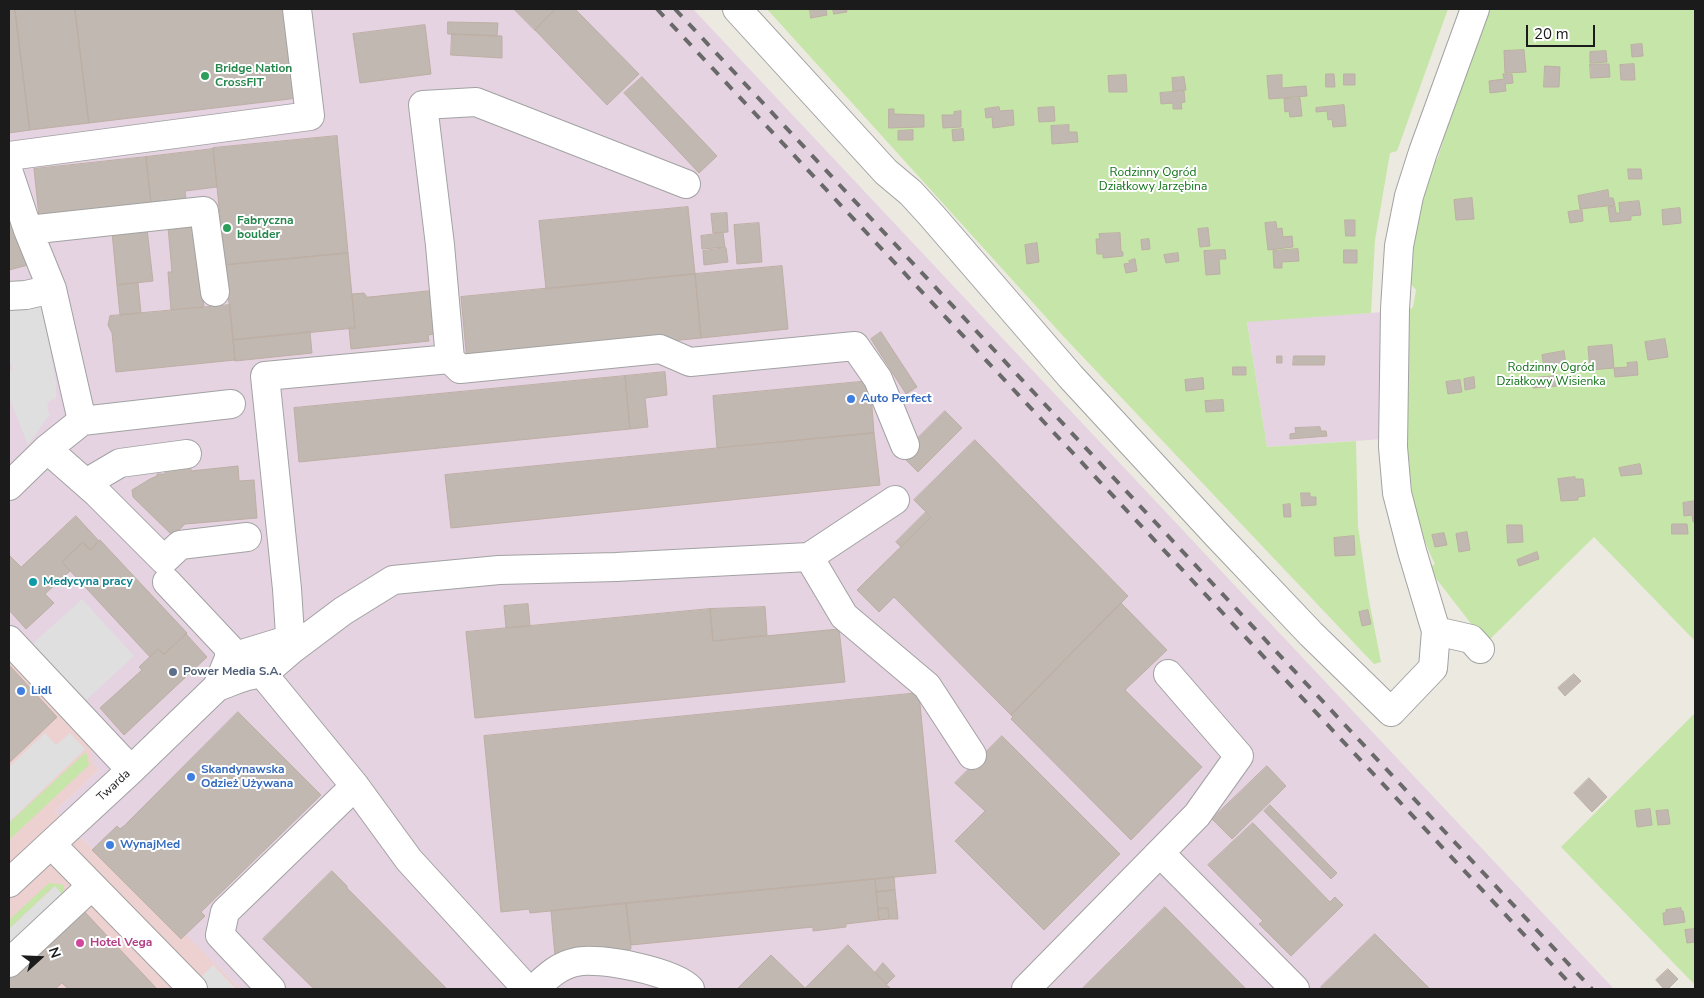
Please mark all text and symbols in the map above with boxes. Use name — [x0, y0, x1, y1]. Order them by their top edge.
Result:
scale bar — [1529, 15, 1598, 47]
text: 20 m — [1534, 24, 1569, 44]
place label: Bridge Nation CrossFIT — [215, 62, 292, 90]
marker: Bridge Nation CrossFIT — [199, 70, 211, 82]
park label: Rodzinny Ogród Działkowy Jarzębina — [1099, 166, 1207, 194]
place label: Fabryczna boulder — [237, 214, 293, 242]
marker: Fabryczna boulder — [221, 222, 233, 234]
park label: Rodzinny Ogród Działkowy Wisienka — [1496, 361, 1606, 389]
place label: Auto Perfect — [861, 392, 932, 406]
marker: Auto Perfect — [845, 393, 857, 405]
place label: Medycyna pracy — [43, 575, 133, 589]
marker: Medycyna pracy — [27, 576, 39, 588]
place label: Power Media S.A. — [183, 665, 282, 679]
marker: Power Media S.A. — [167, 666, 179, 678]
place label: Lidl — [31, 684, 52, 698]
marker: Lidl — [15, 685, 27, 697]
place label: Skandynawska Odzież Używana — [201, 763, 293, 791]
street label: Twarda — [94, 767, 134, 805]
marker: Skandynawska Odzież Używana — [185, 771, 197, 783]
place label: WynajMed — [120, 838, 180, 852]
marker: WynajMed — [104, 839, 116, 851]
north arrow — [15, 933, 65, 983]
place label: Hotel Vega — [90, 936, 152, 950]
marker: Hotel Vega — [74, 937, 86, 949]
text: N — [44, 945, 65, 961]

